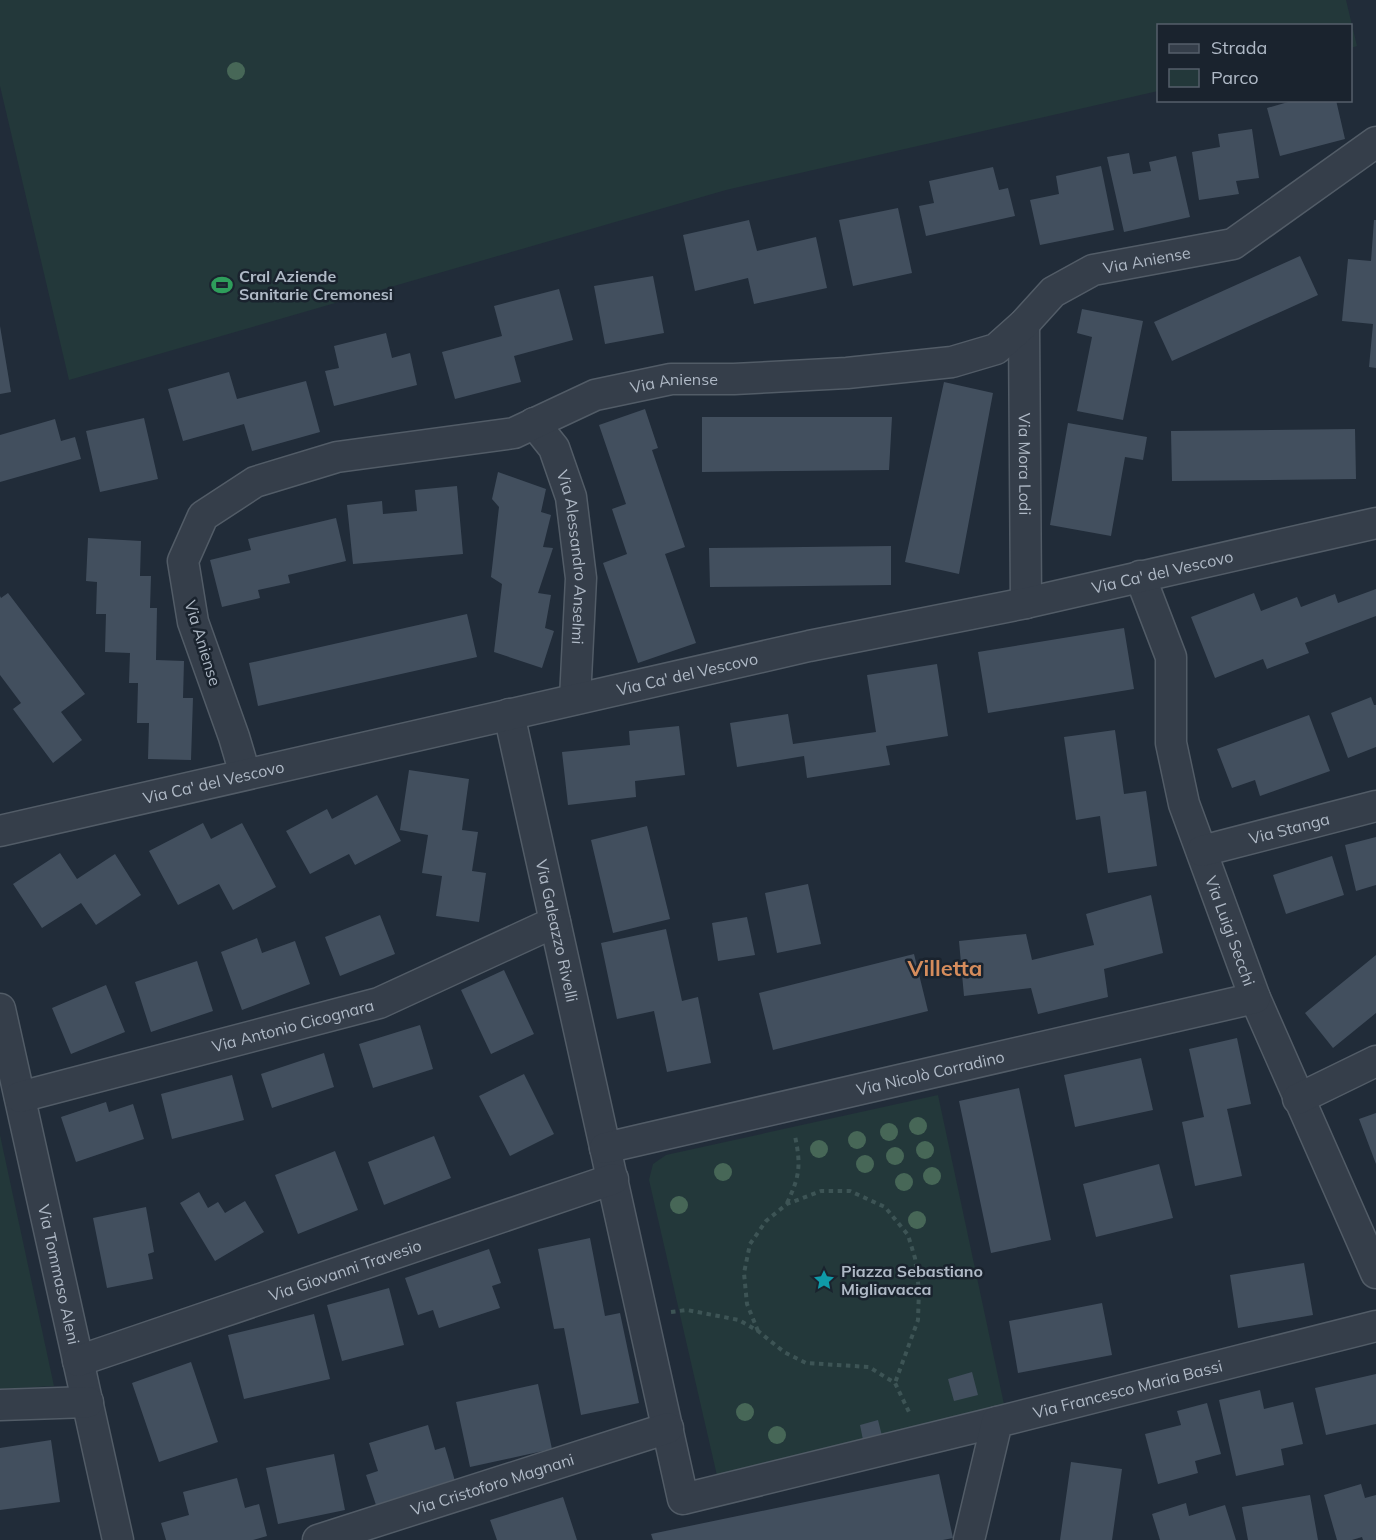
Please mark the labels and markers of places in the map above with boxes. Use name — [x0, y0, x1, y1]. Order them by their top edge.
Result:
place label: Cral Aziende Sanitarie Cremonesi — [239, 266, 393, 304]
sports icon: Cral Aziende Sanitarie Cremonesi — [210, 273, 234, 297]
place label: Piazza Sebastiano Migliavacca — [841, 1261, 983, 1299]
place icon: Piazza Sebastiano Migliavacca — [812, 1268, 836, 1292]

